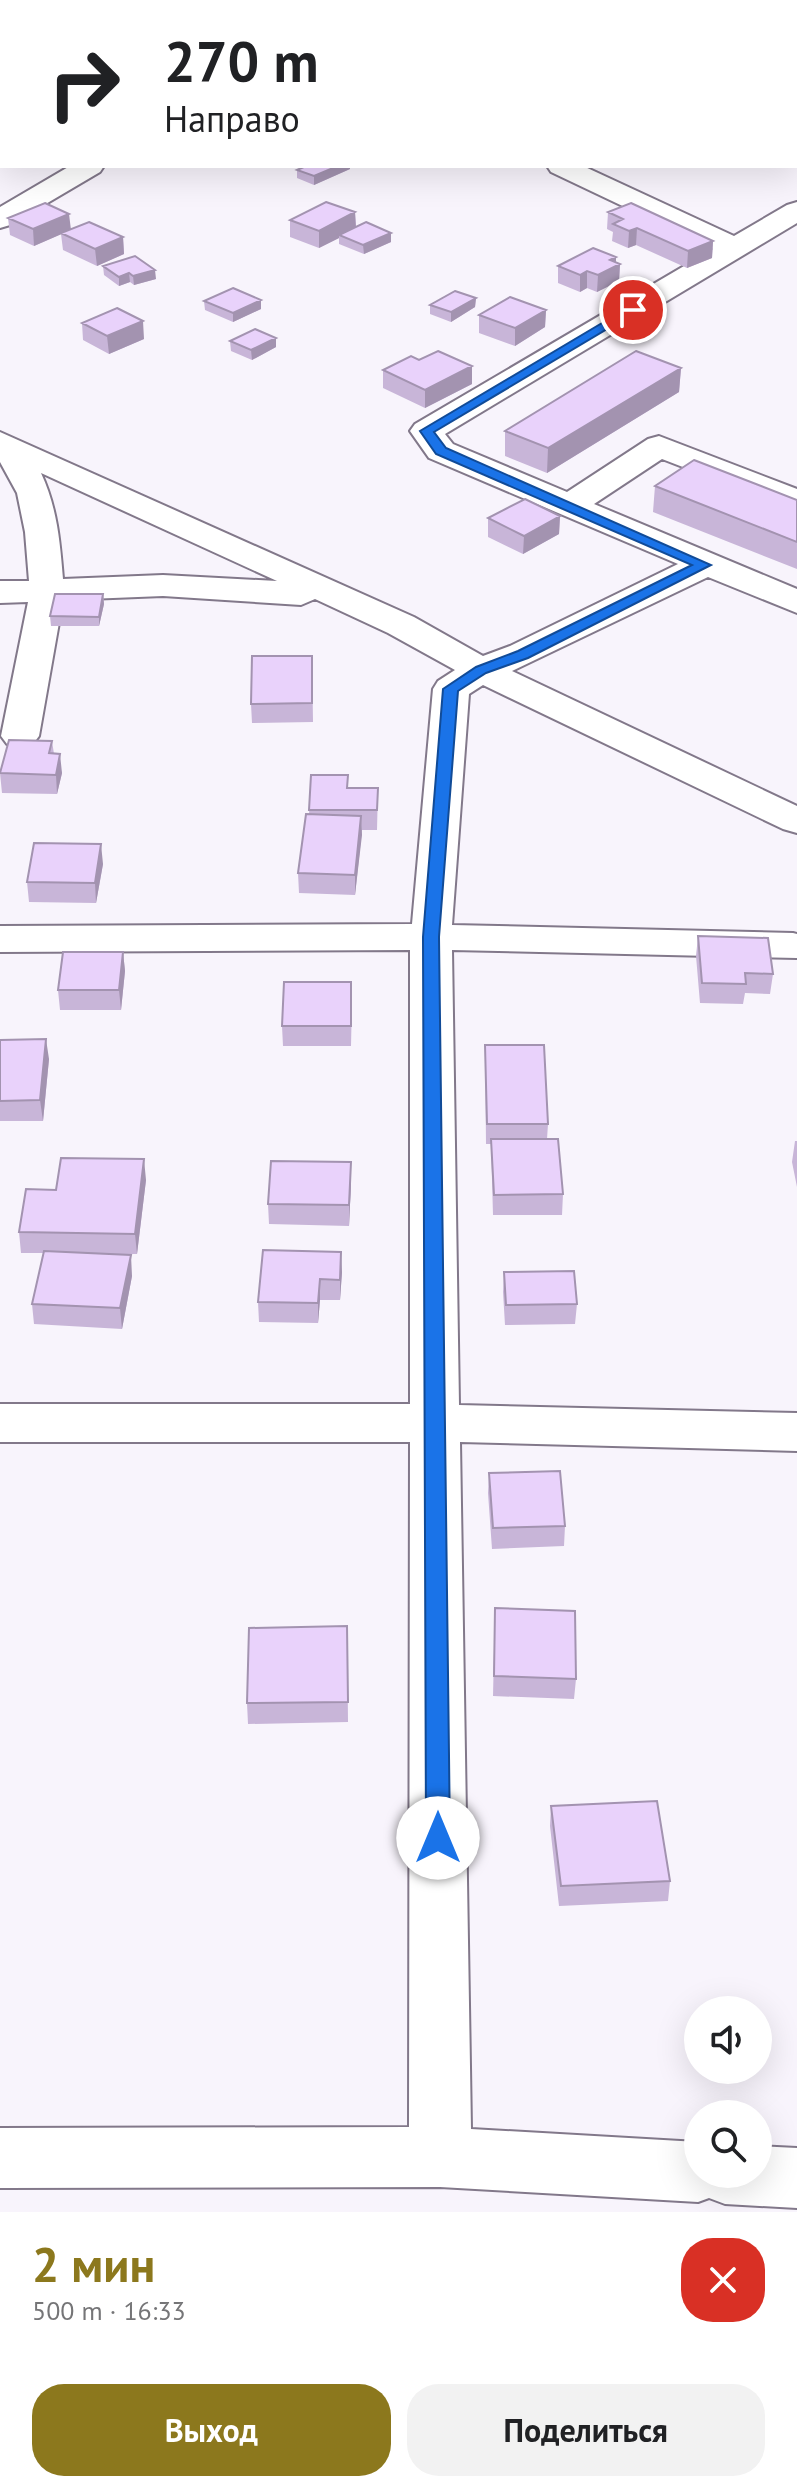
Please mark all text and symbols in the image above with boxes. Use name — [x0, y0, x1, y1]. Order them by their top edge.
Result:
text: 270 m — [164, 25, 319, 97]
icon: right — [32, 32, 136, 136]
text: Направо — [164, 95, 300, 142]
pin — [599, 276, 667, 344]
icon: arrive — [611, 288, 655, 332]
position arrow — [396, 1796, 480, 1880]
map controls — [684, 1996, 772, 2188]
button: sound — [684, 1996, 772, 2084]
button: search — [684, 2100, 772, 2188]
text: 2 мин — [32, 2233, 155, 2295]
button: close — [681, 2238, 765, 2322]
text: 500 m · 16:33 — [32, 2294, 186, 2327]
button: Выход — [32, 2384, 391, 2476]
button: Поделиться — [407, 2384, 765, 2476]

